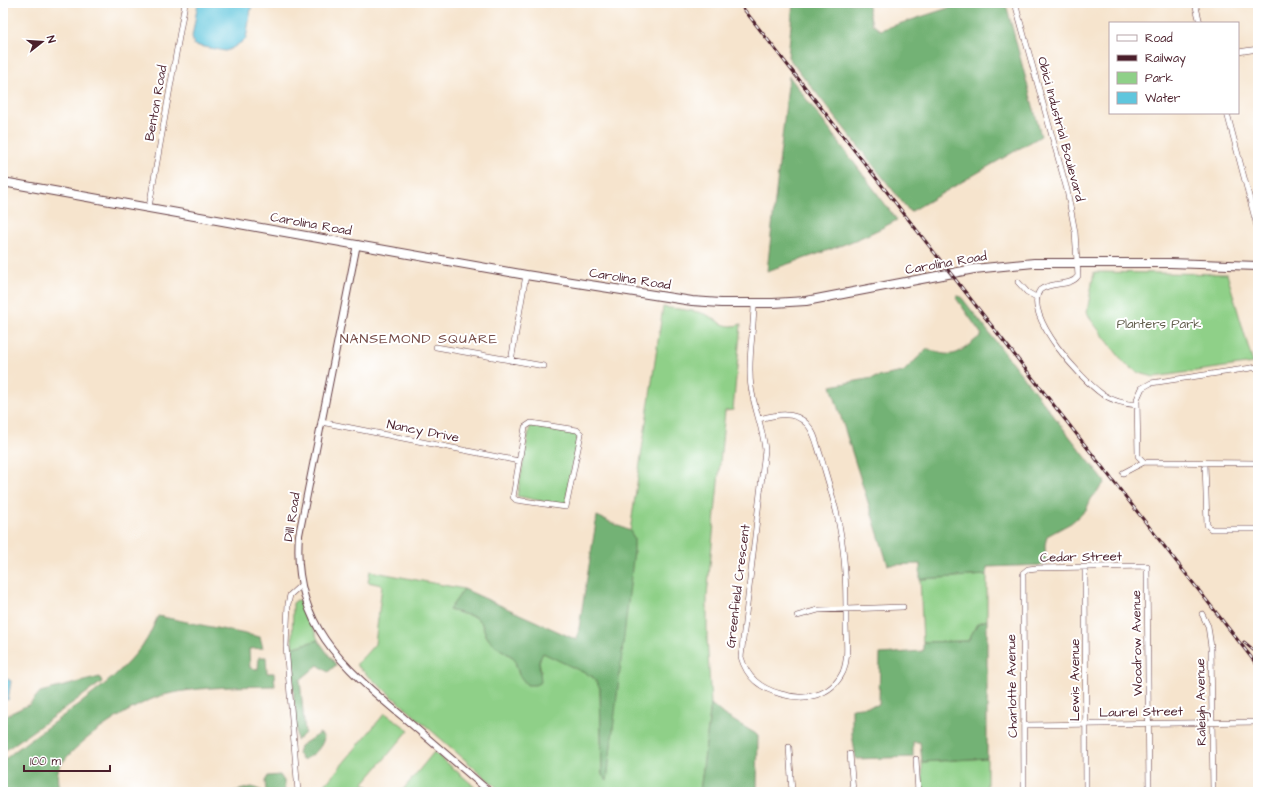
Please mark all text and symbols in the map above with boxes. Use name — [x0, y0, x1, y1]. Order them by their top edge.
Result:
north arrow — [22, 22, 62, 62]
legend — [1109, 22, 1239, 114]
text: Road — [1145, 30, 1173, 47]
text: N — [43, 34, 59, 45]
text: Railway — [1145, 50, 1186, 68]
street label: Obici Industrial Boulevard — [1033, 55, 1089, 204]
street label: Benton Road — [140, 63, 172, 142]
text: Park — [1145, 70, 1173, 87]
text: Water — [1145, 90, 1181, 107]
street label: Carolina Road — [269, 208, 354, 240]
street label: Carolina Road — [904, 247, 989, 279]
street label: Carolina Road — [588, 264, 672, 294]
park label: Planters Park — [1117, 315, 1201, 333]
district label: NANSEMOND SQUARE — [340, 329, 498, 349]
street label: Nancy Drive — [385, 415, 461, 448]
street label: Dill Road — [279, 491, 305, 543]
street label: Greenfield Crescent — [721, 522, 755, 649]
street label: Cedar Street — [1040, 547, 1123, 567]
street label: Woodrow Avenue — [1127, 590, 1147, 696]
street label: Charlotte Avenue — [1002, 634, 1022, 738]
street label: Lewis Avenue — [1066, 639, 1084, 721]
street label: Raleigh Avenue — [1191, 658, 1212, 746]
street label: Laurel Street — [1099, 702, 1184, 722]
scale bar — [24, 747, 110, 773]
text: 100 m — [30, 753, 61, 770]

